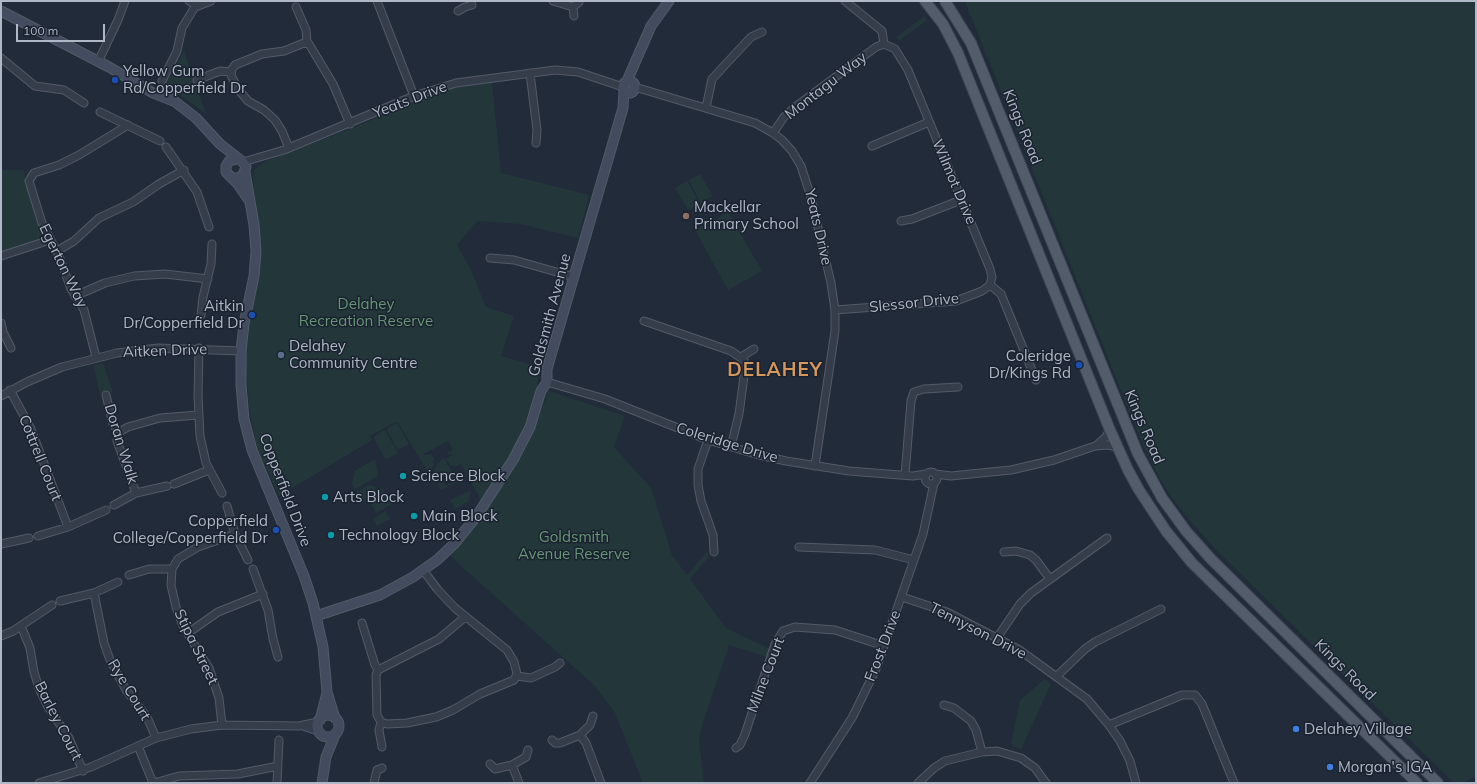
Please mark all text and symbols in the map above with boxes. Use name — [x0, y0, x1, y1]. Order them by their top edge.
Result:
scale bar — [18, 16, 107, 42]
text: 100 m — [23, 23, 58, 38]
street label: Montagu Way — [782, 48, 870, 124]
place label: Yellow Gum Rd/Copperfield Dr — [123, 62, 247, 97]
marker: Yellow Gum Rd/Copperfield Dr — [110, 75, 120, 85]
street label: Yeats Drive — [370, 78, 450, 122]
street label: Kings Road — [999, 87, 1045, 167]
street label: Wilmot Drive — [928, 137, 980, 227]
street label: Yeats Drive — [800, 187, 836, 267]
place label: Mackellar Primary School — [694, 198, 799, 233]
marker: Mackellar Primary School — [681, 211, 691, 221]
street label: Egerton Way — [35, 221, 91, 311]
street label: Goldsmith Avenue — [525, 252, 575, 378]
street label: Slessor Drive — [868, 289, 960, 317]
park label: Delahey Recreation Reserve — [299, 295, 433, 330]
place label: Aitkin Dr/Copperfield Dr — [123, 297, 244, 332]
marker: Aitkin Dr/Copperfield Dr — [247, 310, 257, 320]
place label: Delahey Community Centre — [289, 337, 417, 372]
street label: Aitken Drive — [122, 341, 208, 361]
place label: Coleridge Dr/Kings Rd — [989, 347, 1071, 382]
marker: Delahey Community Centre — [276, 350, 286, 360]
district label: DELAHEY — [727, 359, 823, 381]
marker: Coleridge Dr/Kings Rd — [1074, 360, 1084, 370]
street label: Kings Road — [1120, 387, 1168, 467]
street label: Doran Walk — [100, 402, 142, 486]
street label: Cottrell Court — [15, 412, 65, 504]
street label: Coleridge Drive — [674, 419, 780, 467]
street label: Copperfield Drive — [255, 431, 315, 549]
place label: Science Block — [411, 467, 505, 485]
marker: Science Block — [398, 471, 408, 481]
place label: Arts Block — [333, 488, 404, 506]
marker: Arts Block — [320, 492, 330, 502]
place label: Main Block — [422, 507, 498, 525]
marker: Main Block — [409, 511, 419, 521]
place label: Copperfield College/Copperfield Dr — [113, 512, 268, 547]
marker: Copperfield College/Copperfield Dr — [271, 525, 281, 535]
place label: Technology Block — [339, 526, 459, 544]
park label: Goldsmith Avenue Reserve — [518, 528, 630, 563]
marker: Technology Block — [326, 530, 336, 540]
street label: Tennyson Drive — [927, 599, 1029, 663]
street label: Stipa Street — [170, 606, 222, 688]
street label: Frost Drive — [861, 608, 905, 684]
street label: Milne Court — [743, 635, 789, 715]
street label: Kings Road — [1311, 636, 1379, 704]
street label: Rye Court — [104, 656, 154, 724]
street label: Barley Court — [30, 679, 86, 763]
place label: Delahey Village — [1304, 720, 1412, 738]
marker: Delahey Village — [1291, 724, 1301, 734]
place label: Morgan's IGA — [1338, 758, 1432, 776]
marker: Morgan's IGA — [1325, 762, 1335, 772]

